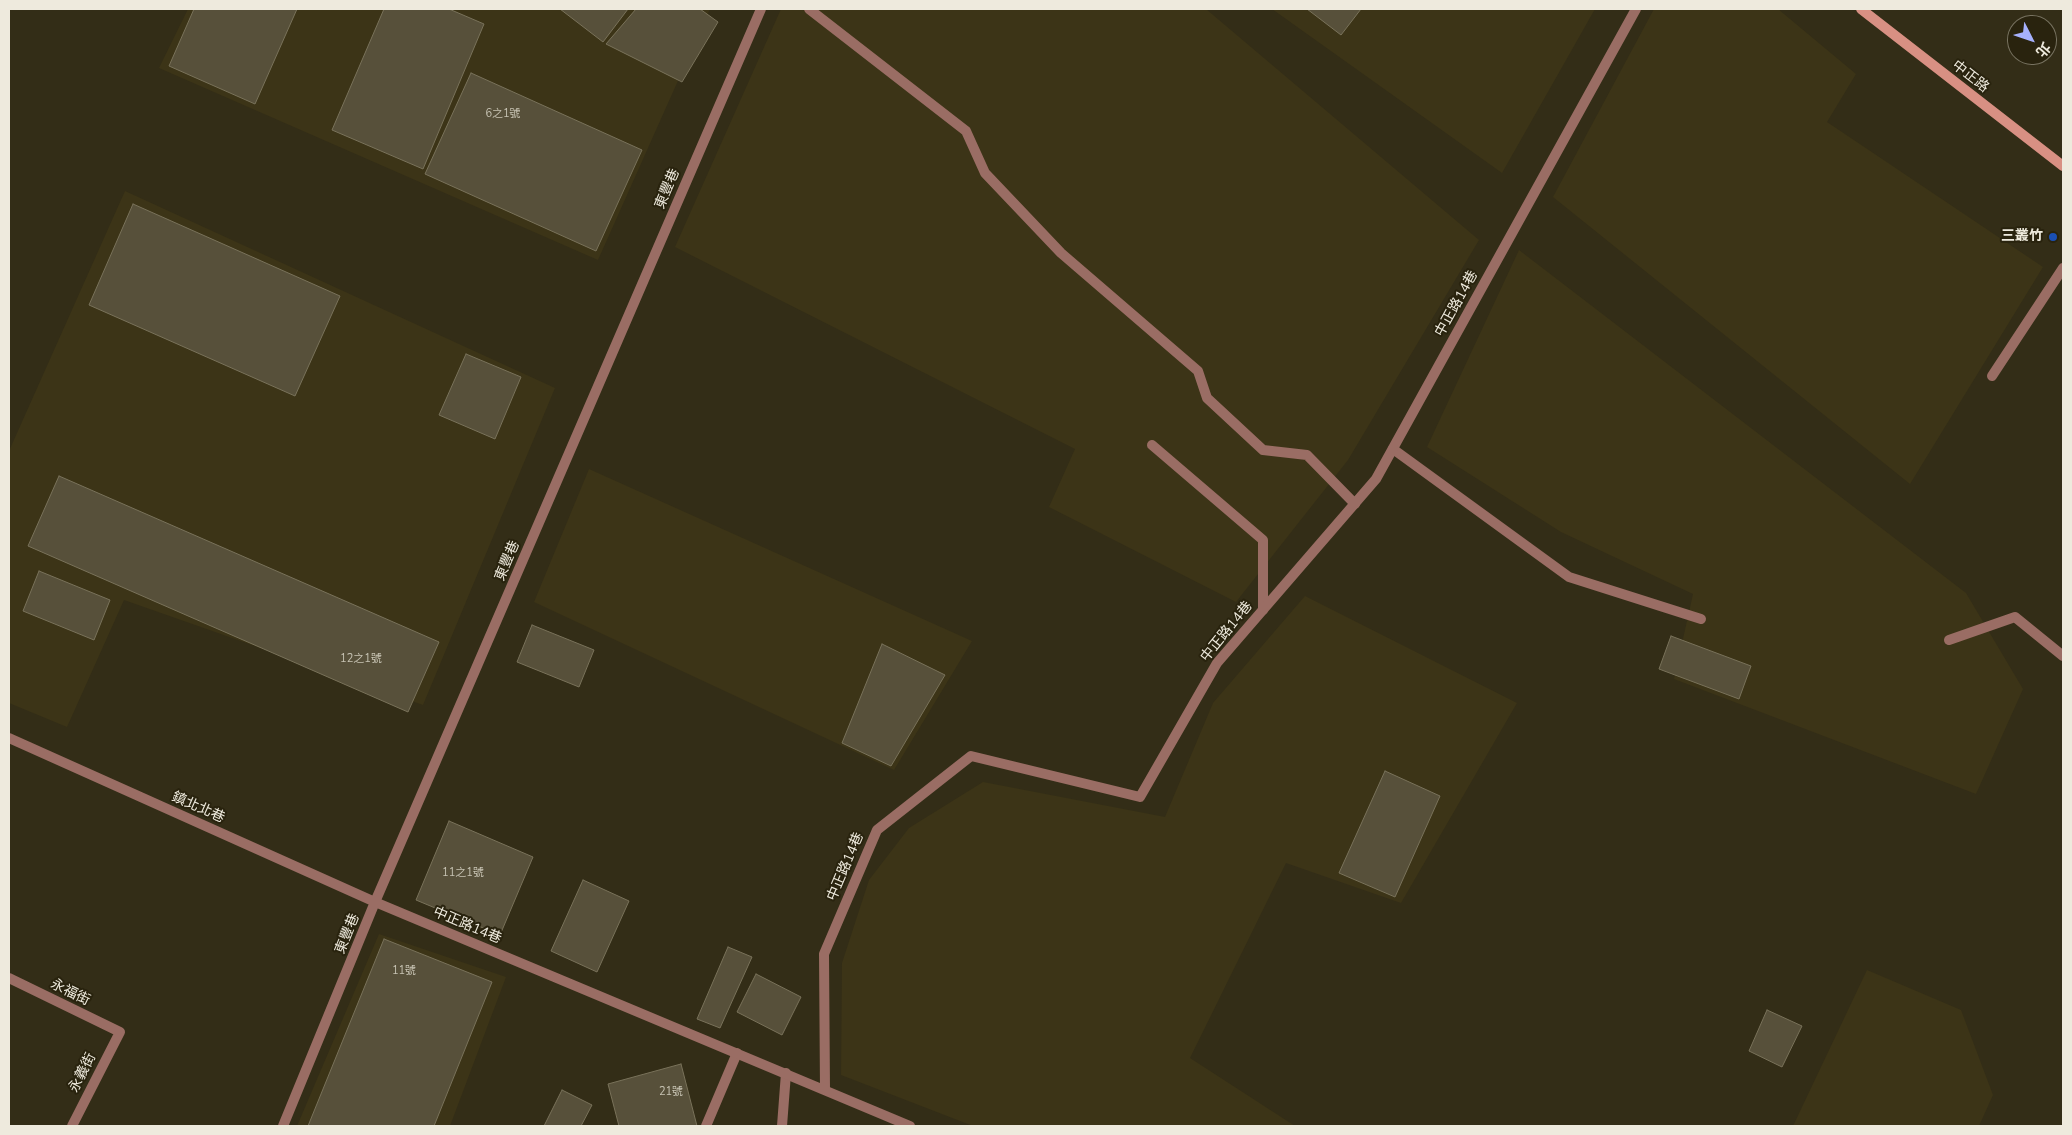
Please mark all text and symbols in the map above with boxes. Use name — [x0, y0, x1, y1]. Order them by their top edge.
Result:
north arrow — [2007, 15, 2057, 65]
text: 北 — [2031, 38, 2055, 61]
street label: 中正路 — [1948, 57, 1992, 97]
house number: 6之1號 — [485, 107, 521, 121]
street label: 東豐巷 — [652, 166, 684, 212]
place label: 三叢竹 — [2001, 229, 2043, 245]
marker: 三叢竹 — [2047, 231, 2059, 243]
street label: 中正路14巷 — [1432, 268, 1482, 340]
street label: 東豐巷 — [492, 538, 524, 584]
street label: 中正路14巷 — [1198, 598, 1256, 666]
house number: 12之1號 — [340, 652, 382, 666]
street label: 鎮北北巷 — [169, 789, 227, 827]
street label: 中正路14巷 — [824, 830, 868, 904]
house number: 11之1號 — [442, 866, 484, 880]
street label: 中正路14巷 — [430, 904, 504, 948]
street label: 東豐巷 — [332, 911, 364, 957]
house number: 11號 — [392, 964, 416, 978]
street label: 永福街 — [47, 976, 93, 1010]
street label: 永義街 — [66, 1050, 100, 1096]
house number: 21號 — [659, 1085, 683, 1099]

